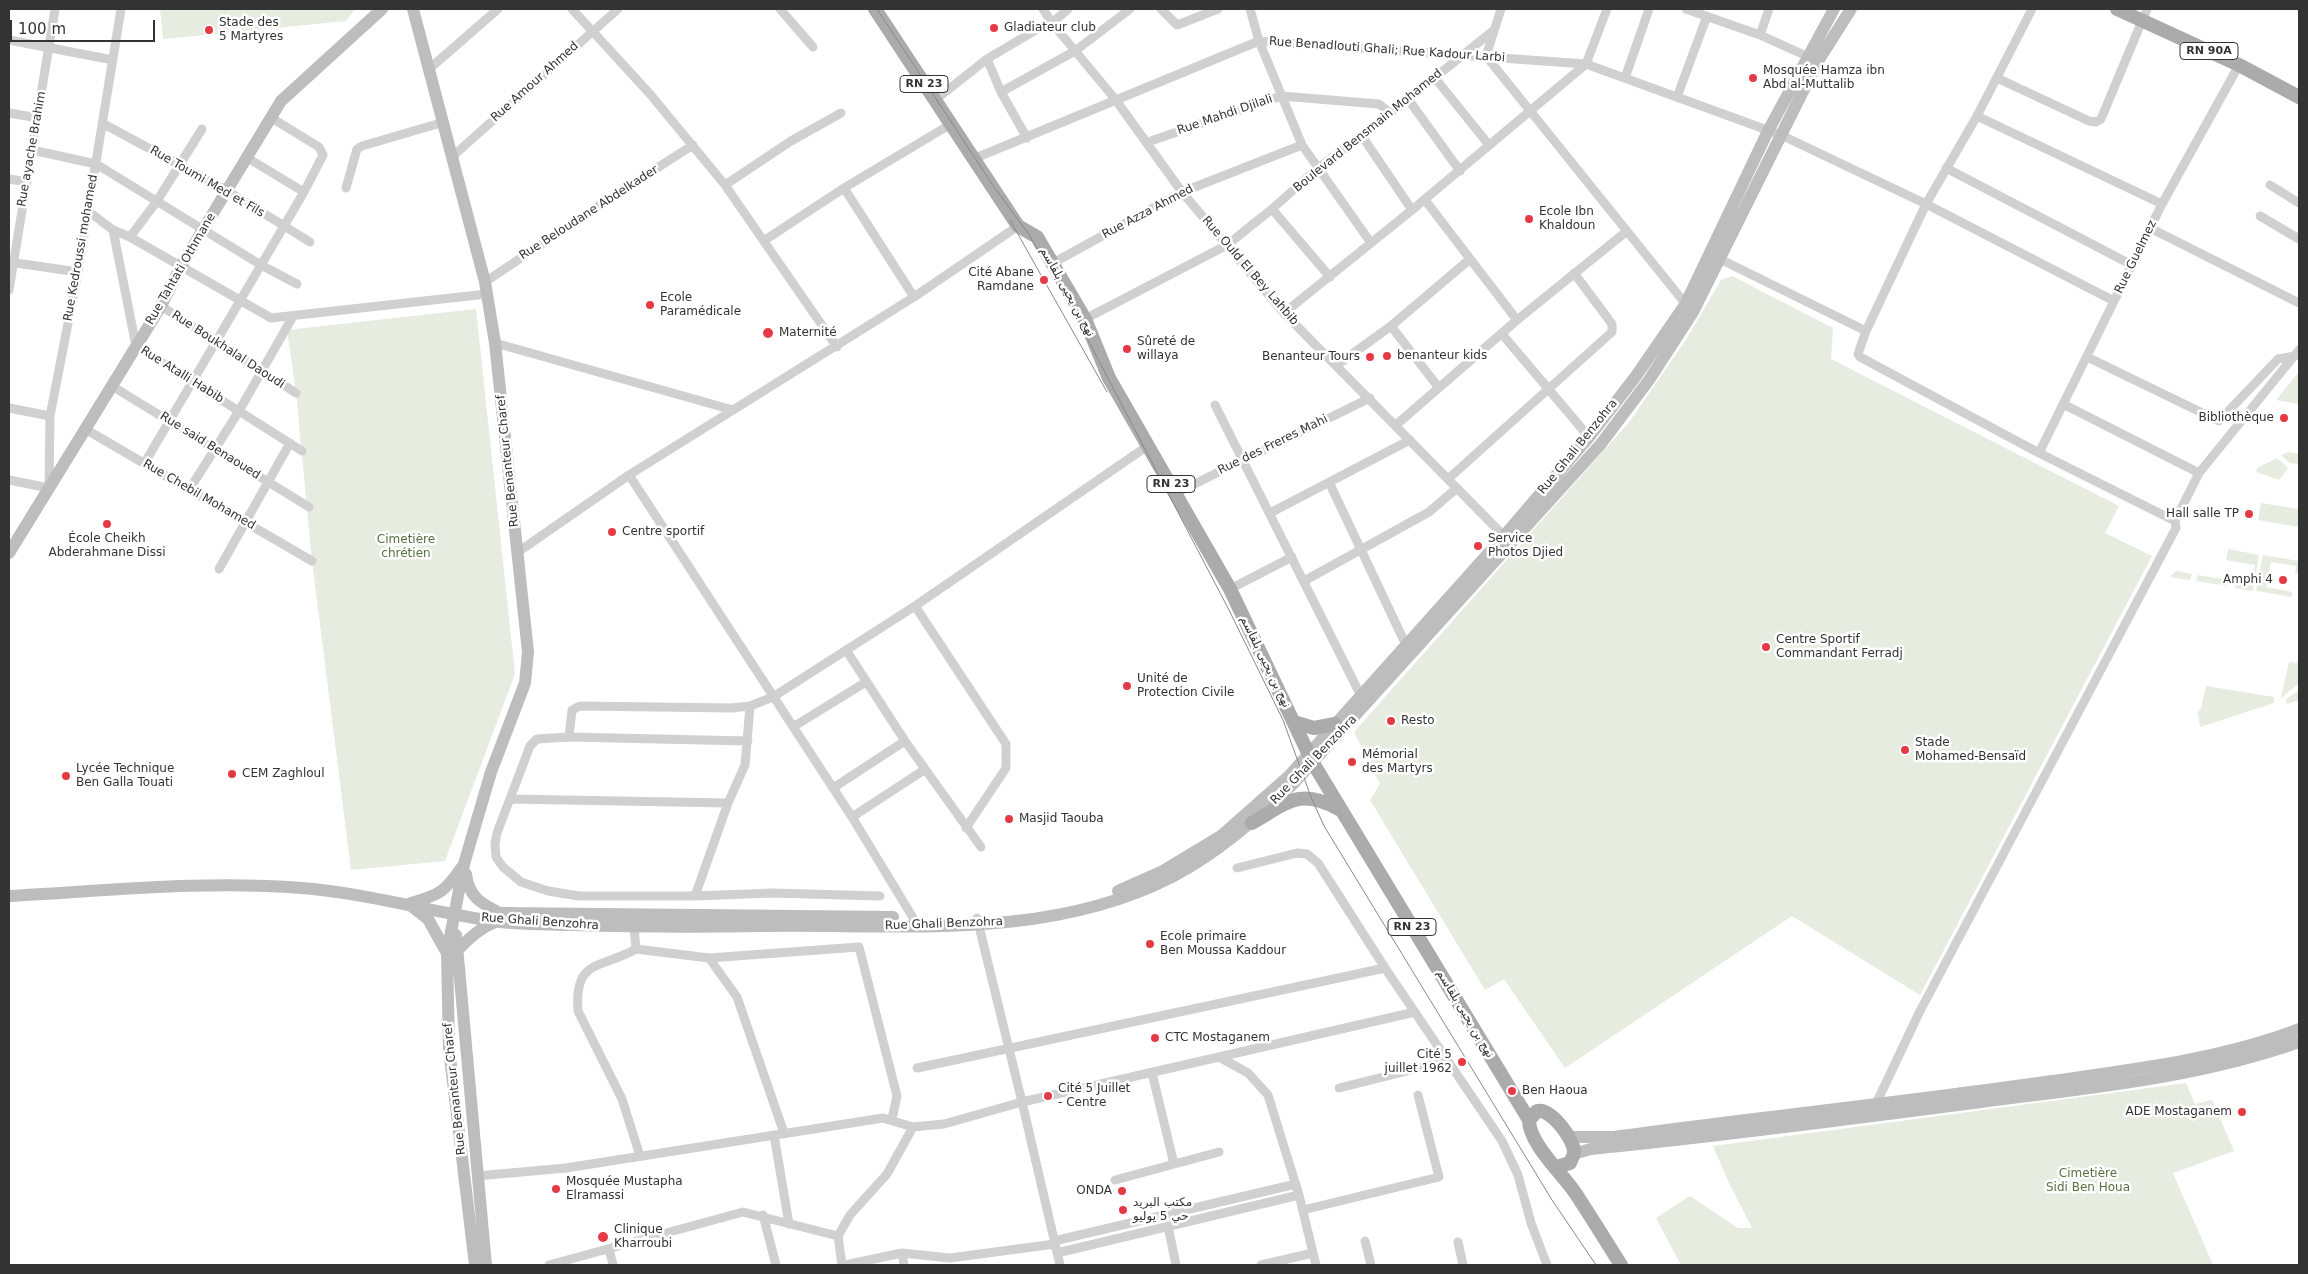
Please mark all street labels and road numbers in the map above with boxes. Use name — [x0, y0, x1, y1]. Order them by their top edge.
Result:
street label: Rue Benadlouti Ghali; Rue Kadour Larbi — [1269, 35, 1505, 65]
street label: Rue Amour Ahmed — [488, 39, 582, 125]
road number: RN 90A — [2180, 42, 2238, 59]
street label: Boulevard Bensmain Mohamed — [1291, 67, 1445, 195]
road number: RN 23 — [900, 76, 948, 92]
street label: Rue ayache Brahim — [15, 90, 49, 208]
street label: Rue Mahdi Djilali — [1175, 92, 1275, 138]
street label: Rue Toumi Med et Fils — [147, 143, 267, 221]
street label: Rue Beloudane Abdelkader — [517, 163, 661, 263]
street label: Rue Kedroussi mohamed — [61, 173, 101, 323]
street label: Rue Azza Ahmed — [1100, 182, 1196, 242]
street label: Rue Tahtati Othmane — [143, 211, 219, 327]
street label: Rue Ould El Bey Lahbib — [1199, 213, 1301, 329]
street label: Rue Guelmez — [2112, 218, 2160, 296]
street label: نهج بن يحيى بلقاسم — [1036, 245, 1098, 339]
street label: Rue Boukhalal Daoudi — [169, 308, 287, 392]
street label: Rue Atalli Habib — [138, 344, 226, 406]
street label: Rue Benanteur Charef — [494, 394, 522, 528]
street label: Rue Ghali Benzohra — [1535, 397, 1621, 497]
street label: Rue said Benaoued — [157, 409, 263, 483]
street label: Rue des Freres Mahi — [1216, 412, 1330, 478]
street label: Rue Chebil Mohamed — [140, 457, 258, 533]
road number: RN 23 — [1147, 476, 1195, 492]
street label: نهج بن يحيى بلقاسم — [1237, 614, 1293, 710]
street label: Rue Ghali Benzohra — [1268, 713, 1360, 807]
street label: Rue Ghali Benzohra — [481, 911, 599, 933]
street label: Rue Ghali Benzohra — [885, 915, 1003, 933]
road number: RN 23 — [1388, 919, 1436, 936]
street label: نهج بن يحيى بلقاسم — [1433, 967, 1497, 1061]
street label: Rue Benanteur Charef — [441, 1022, 469, 1156]

